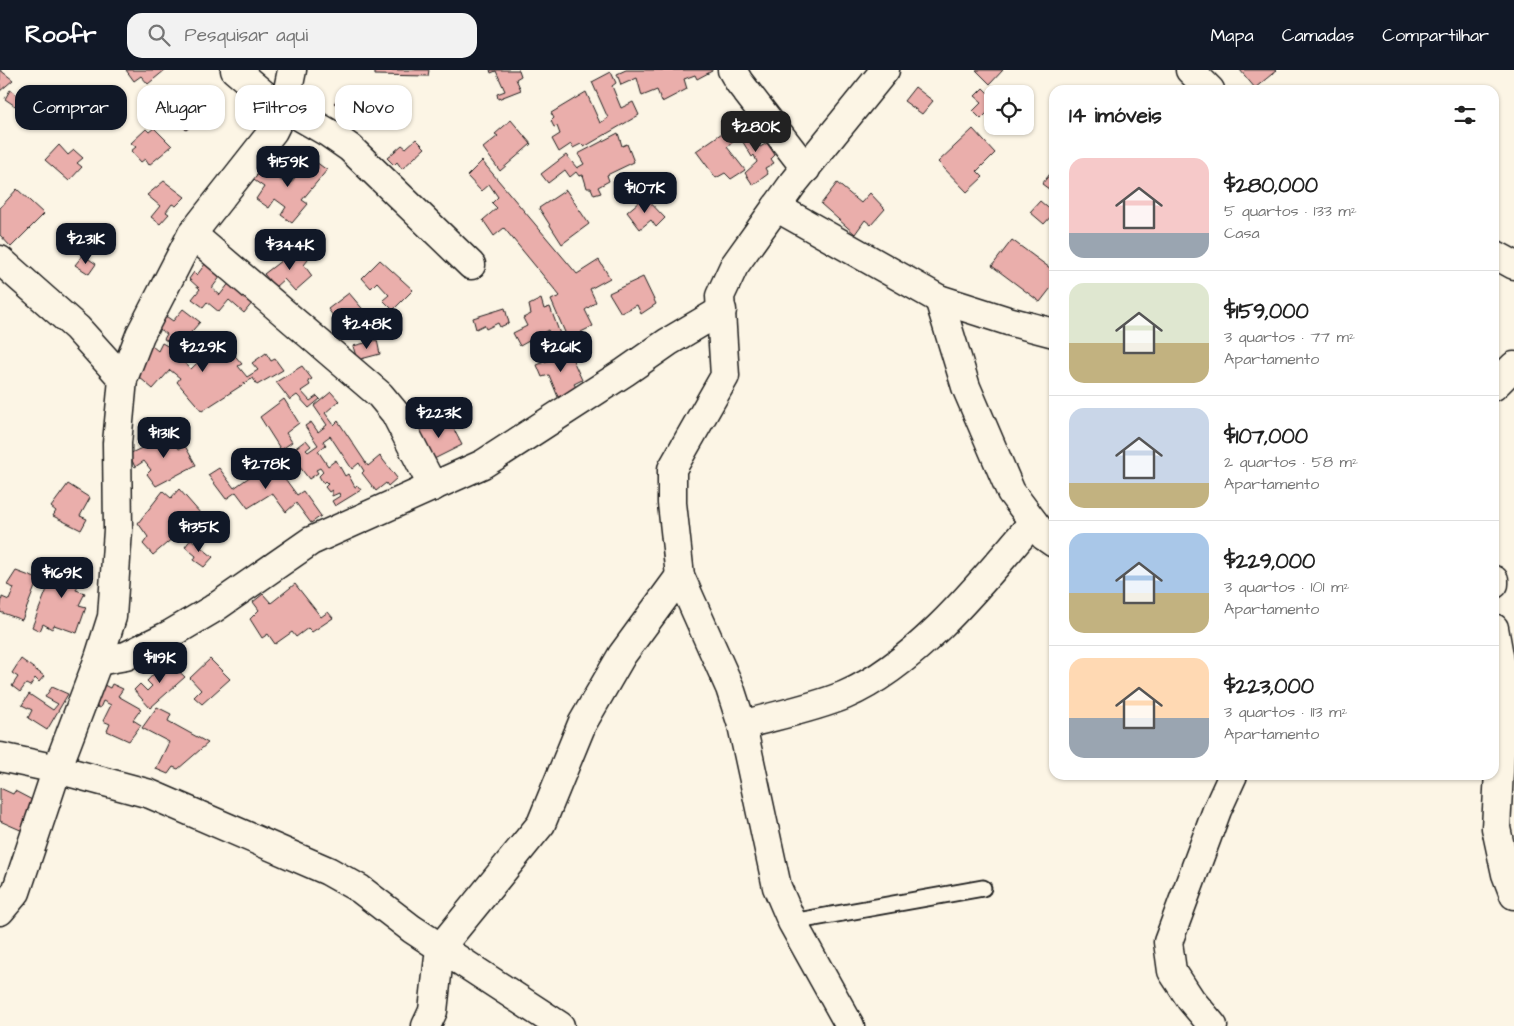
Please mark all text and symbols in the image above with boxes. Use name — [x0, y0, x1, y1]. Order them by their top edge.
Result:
search box — [127, 13, 477, 58]
text: Roofr — [25, 18, 97, 52]
icon: search — [145, 21, 173, 49]
text: Pesquisar aqui — [185, 22, 308, 49]
text: Mapa — [1210, 23, 1254, 48]
text: Camadas — [1282, 23, 1354, 48]
text: Compartilhar — [1382, 23, 1489, 48]
chip: Comprar — [15, 85, 127, 130]
chip: Alugar — [137, 85, 225, 130]
chip: Filtros — [235, 85, 325, 130]
chip: Novo — [335, 85, 412, 130]
map controls — [984, 85, 1034, 135]
button: locate — [984, 85, 1034, 135]
text: 14 imóveis — [1069, 101, 1162, 130]
icon: filters — [1451, 101, 1479, 129]
pin: $280K — [721, 111, 791, 153]
text: $280K — [732, 116, 780, 138]
pin: $159K — [253, 146, 323, 188]
text: $159K — [267, 151, 309, 173]
text: $280,000 — [1224, 171, 1318, 200]
pin: $107K — [610, 172, 680, 214]
text: $107K — [625, 177, 665, 199]
icon: home — [1109, 178, 1169, 238]
text: 5 quartos · 133 m² — [1224, 200, 1357, 222]
pin: $231K — [51, 222, 121, 265]
text: Casa — [1224, 222, 1260, 244]
text: $231K — [67, 228, 105, 250]
pin: $344K — [255, 228, 325, 271]
text: $344K — [266, 234, 314, 256]
text: $159,000 — [1224, 297, 1309, 326]
icon: home — [1109, 303, 1169, 363]
pin: $248K — [332, 308, 402, 350]
text: $248K — [342, 313, 392, 335]
text: 3 quartos · 77 m² — [1224, 326, 1355, 348]
pin: $229K — [168, 330, 238, 373]
pin: $261K — [526, 330, 596, 373]
text: $229K — [180, 336, 226, 358]
text: $261K — [541, 336, 581, 358]
text: Apartamento — [1224, 348, 1319, 370]
pin: $223K — [404, 396, 474, 439]
text: $223K — [416, 402, 462, 424]
pin: $131K — [129, 416, 199, 459]
text: $131K — [149, 422, 179, 444]
text: $107,000 — [1224, 422, 1308, 451]
icon: home — [1109, 428, 1169, 488]
pin: $278K — [231, 448, 301, 490]
text: 2 quartos · 58 m² — [1224, 451, 1358, 473]
text: $278K — [242, 453, 290, 475]
text: Apartamento — [1224, 473, 1319, 495]
pin: $135K — [164, 510, 234, 553]
text: $135K — [179, 516, 219, 538]
text: $229,000 — [1224, 547, 1315, 576]
icon: home — [1109, 553, 1169, 613]
pin: $169K — [27, 556, 97, 599]
text: $169K — [42, 562, 82, 584]
text: 3 quartos · 101 m² — [1224, 576, 1349, 598]
text: Apartamento — [1224, 598, 1319, 620]
pin: $119K — [125, 642, 195, 684]
text: $119K — [144, 647, 176, 669]
text: $223,000 — [1224, 672, 1314, 701]
icon: home — [1109, 678, 1169, 738]
text: 3 quartos · 113 m² — [1224, 701, 1348, 723]
text: Apartamento — [1224, 723, 1319, 745]

